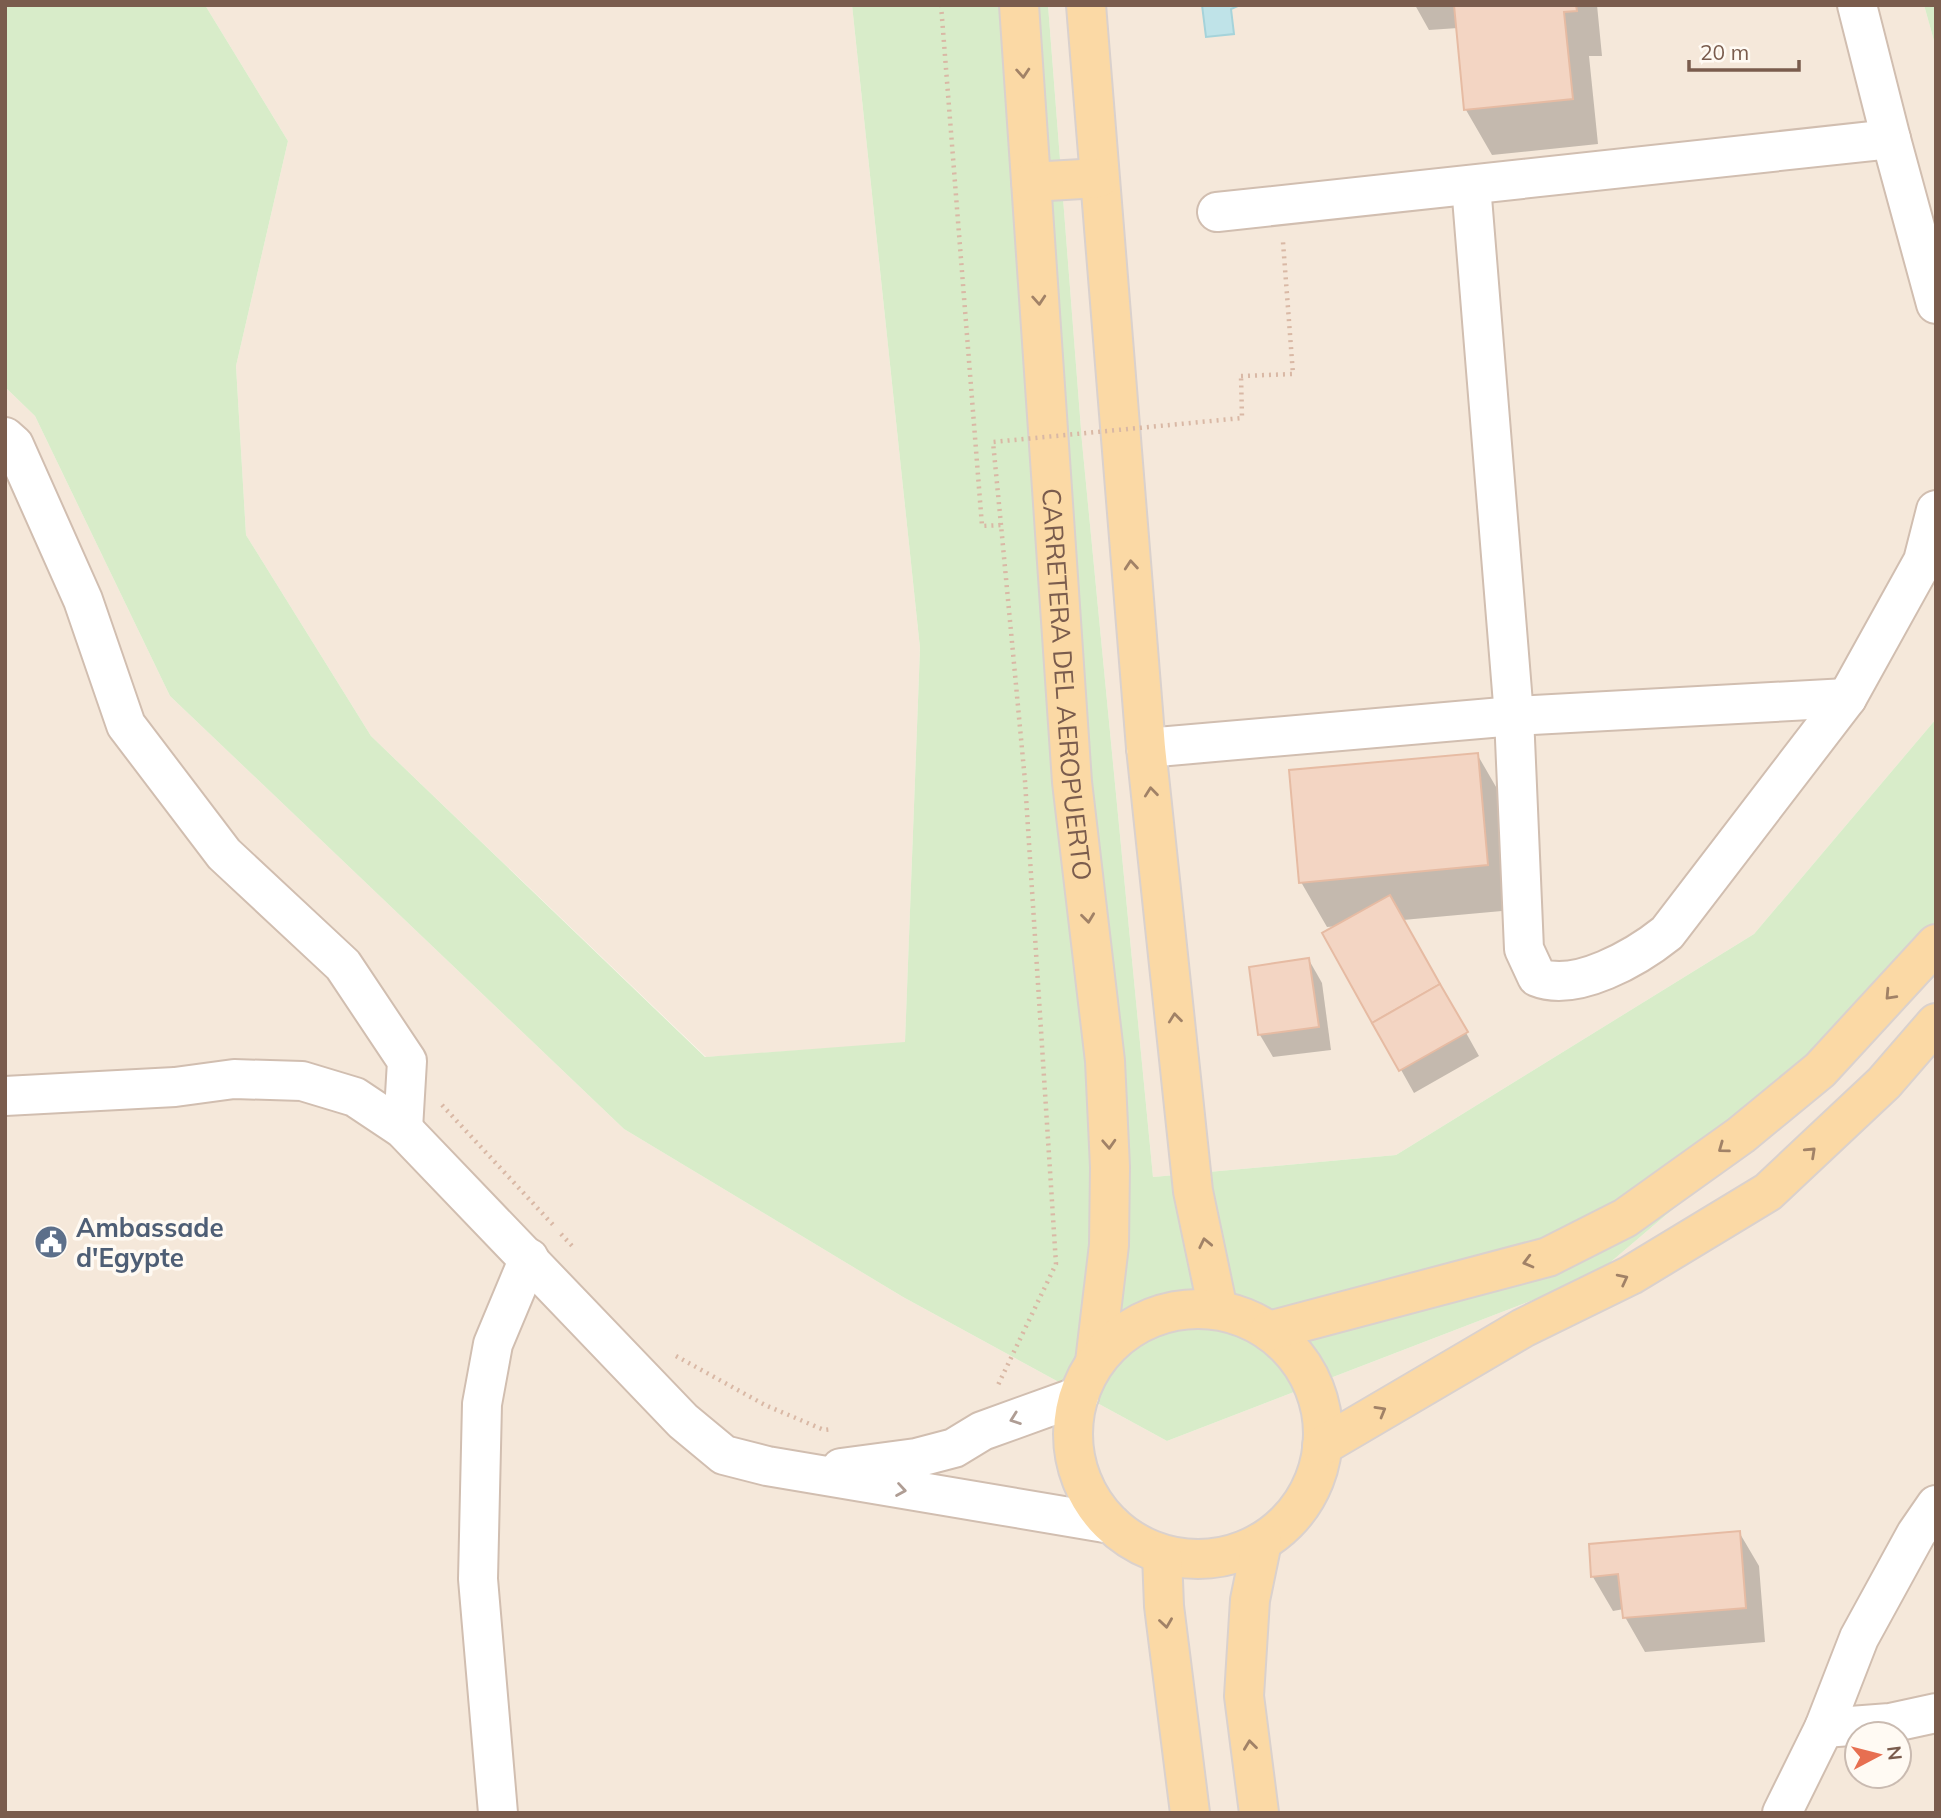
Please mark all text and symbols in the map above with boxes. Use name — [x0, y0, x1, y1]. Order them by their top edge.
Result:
scale bar — [1689, 28, 1799, 72]
text: 20 m — [1700, 39, 1749, 65]
one-way arrow — [1016, 68, 1031, 79]
one-way arrow — [1031, 295, 1046, 306]
street label: CARRETERA DEL AEROPUERTO — [1035, 487, 1100, 882]
one-way arrow — [1124, 559, 1139, 570]
one-way arrow — [1144, 786, 1159, 797]
one-way arrow — [1081, 912, 1096, 924]
one-way arrow — [1886, 987, 1898, 1000]
one-way arrow — [1168, 1012, 1183, 1023]
one-way arrow — [1102, 1139, 1117, 1150]
one-way arrow — [1718, 1140, 1731, 1152]
one-way arrow — [1803, 1147, 1816, 1160]
place label: Ambassade d'Egypte — [76, 1211, 224, 1274]
public building icon: Ambassade d'Egypte — [32, 1223, 70, 1261]
one-way arrow — [1199, 1237, 1213, 1249]
one-way arrow — [1522, 1254, 1534, 1268]
one-way arrow — [1616, 1274, 1628, 1287]
one-way arrow — [1373, 1407, 1386, 1420]
one-way arrow — [1009, 1411, 1021, 1425]
one-way arrow — [896, 1482, 907, 1497]
one-way arrow — [1158, 1617, 1173, 1628]
north arrow — [1843, 1720, 1913, 1790]
one-way arrow — [1243, 1739, 1258, 1751]
text: N — [1882, 1744, 1908, 1762]

